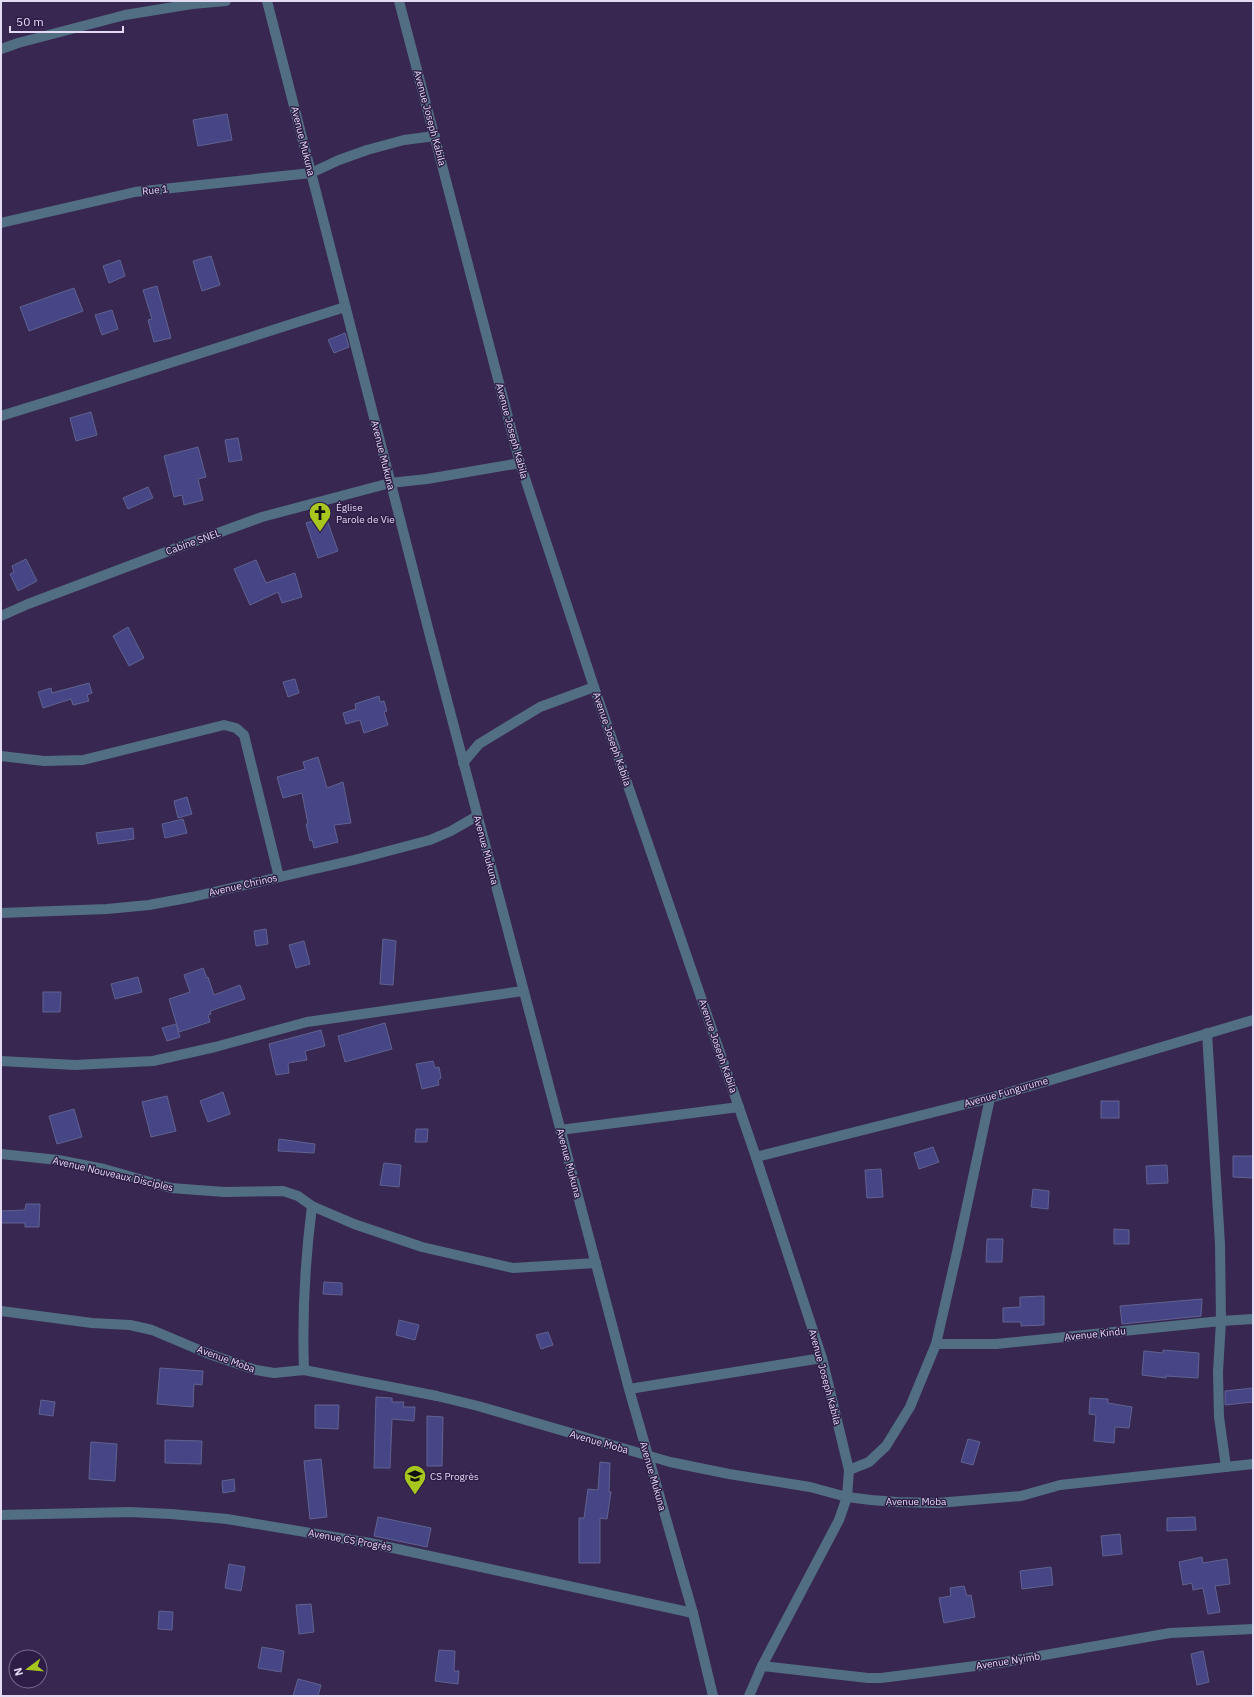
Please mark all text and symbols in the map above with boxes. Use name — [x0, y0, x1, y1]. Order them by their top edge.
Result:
scale bar — [10, 8, 123, 34]
text: 50 m — [16, 14, 44, 29]
street label: Avenue Joseph Kabila — [411, 69, 449, 168]
street label: Avenue Mukuna — [288, 105, 318, 178]
street label: Rue 1 — [141, 182, 169, 198]
street label: Avenue Joseph Kabila — [493, 382, 531, 481]
street label: Avenue Mukuna — [368, 419, 398, 492]
church icon: Église Parole de Vie — [307, 500, 333, 533]
place label: Église Parole de Vie — [336, 501, 395, 526]
street label: Cabine SNEL — [164, 526, 222, 558]
street label: Avenue Joseph Kabila — [590, 690, 634, 788]
street label: Avenue Mukuna — [470, 814, 502, 887]
street label: Avenue Chrinos — [207, 871, 279, 899]
street label: Avenue Joseph Kabila — [696, 997, 740, 1095]
street label: Avenue Fungurume — [962, 1074, 1050, 1110]
street label: Avenue Mukuna — [553, 1127, 585, 1200]
street label: Avenue Nouveaux Disciples — [51, 1154, 175, 1194]
street label: Avenue Kindu — [1064, 1324, 1126, 1344]
street label: Avenue Joseph Kabila — [806, 1328, 844, 1427]
street label: Avenue Moba — [195, 1343, 257, 1376]
street label: Avenue Moba — [568, 1427, 631, 1457]
street label: Avenue Mukuna — [637, 1440, 669, 1513]
school or university icon: CS Progrès — [402, 1463, 428, 1496]
place label: CS Progrès — [430, 1470, 479, 1483]
street label: Avenue Moba — [886, 1495, 947, 1508]
street label: Avenue CS Progrès — [307, 1526, 393, 1554]
north arrow — [8, 1649, 48, 1689]
street label: Avenue Nyimb — [975, 1649, 1041, 1672]
text: N — [11, 1666, 26, 1678]

